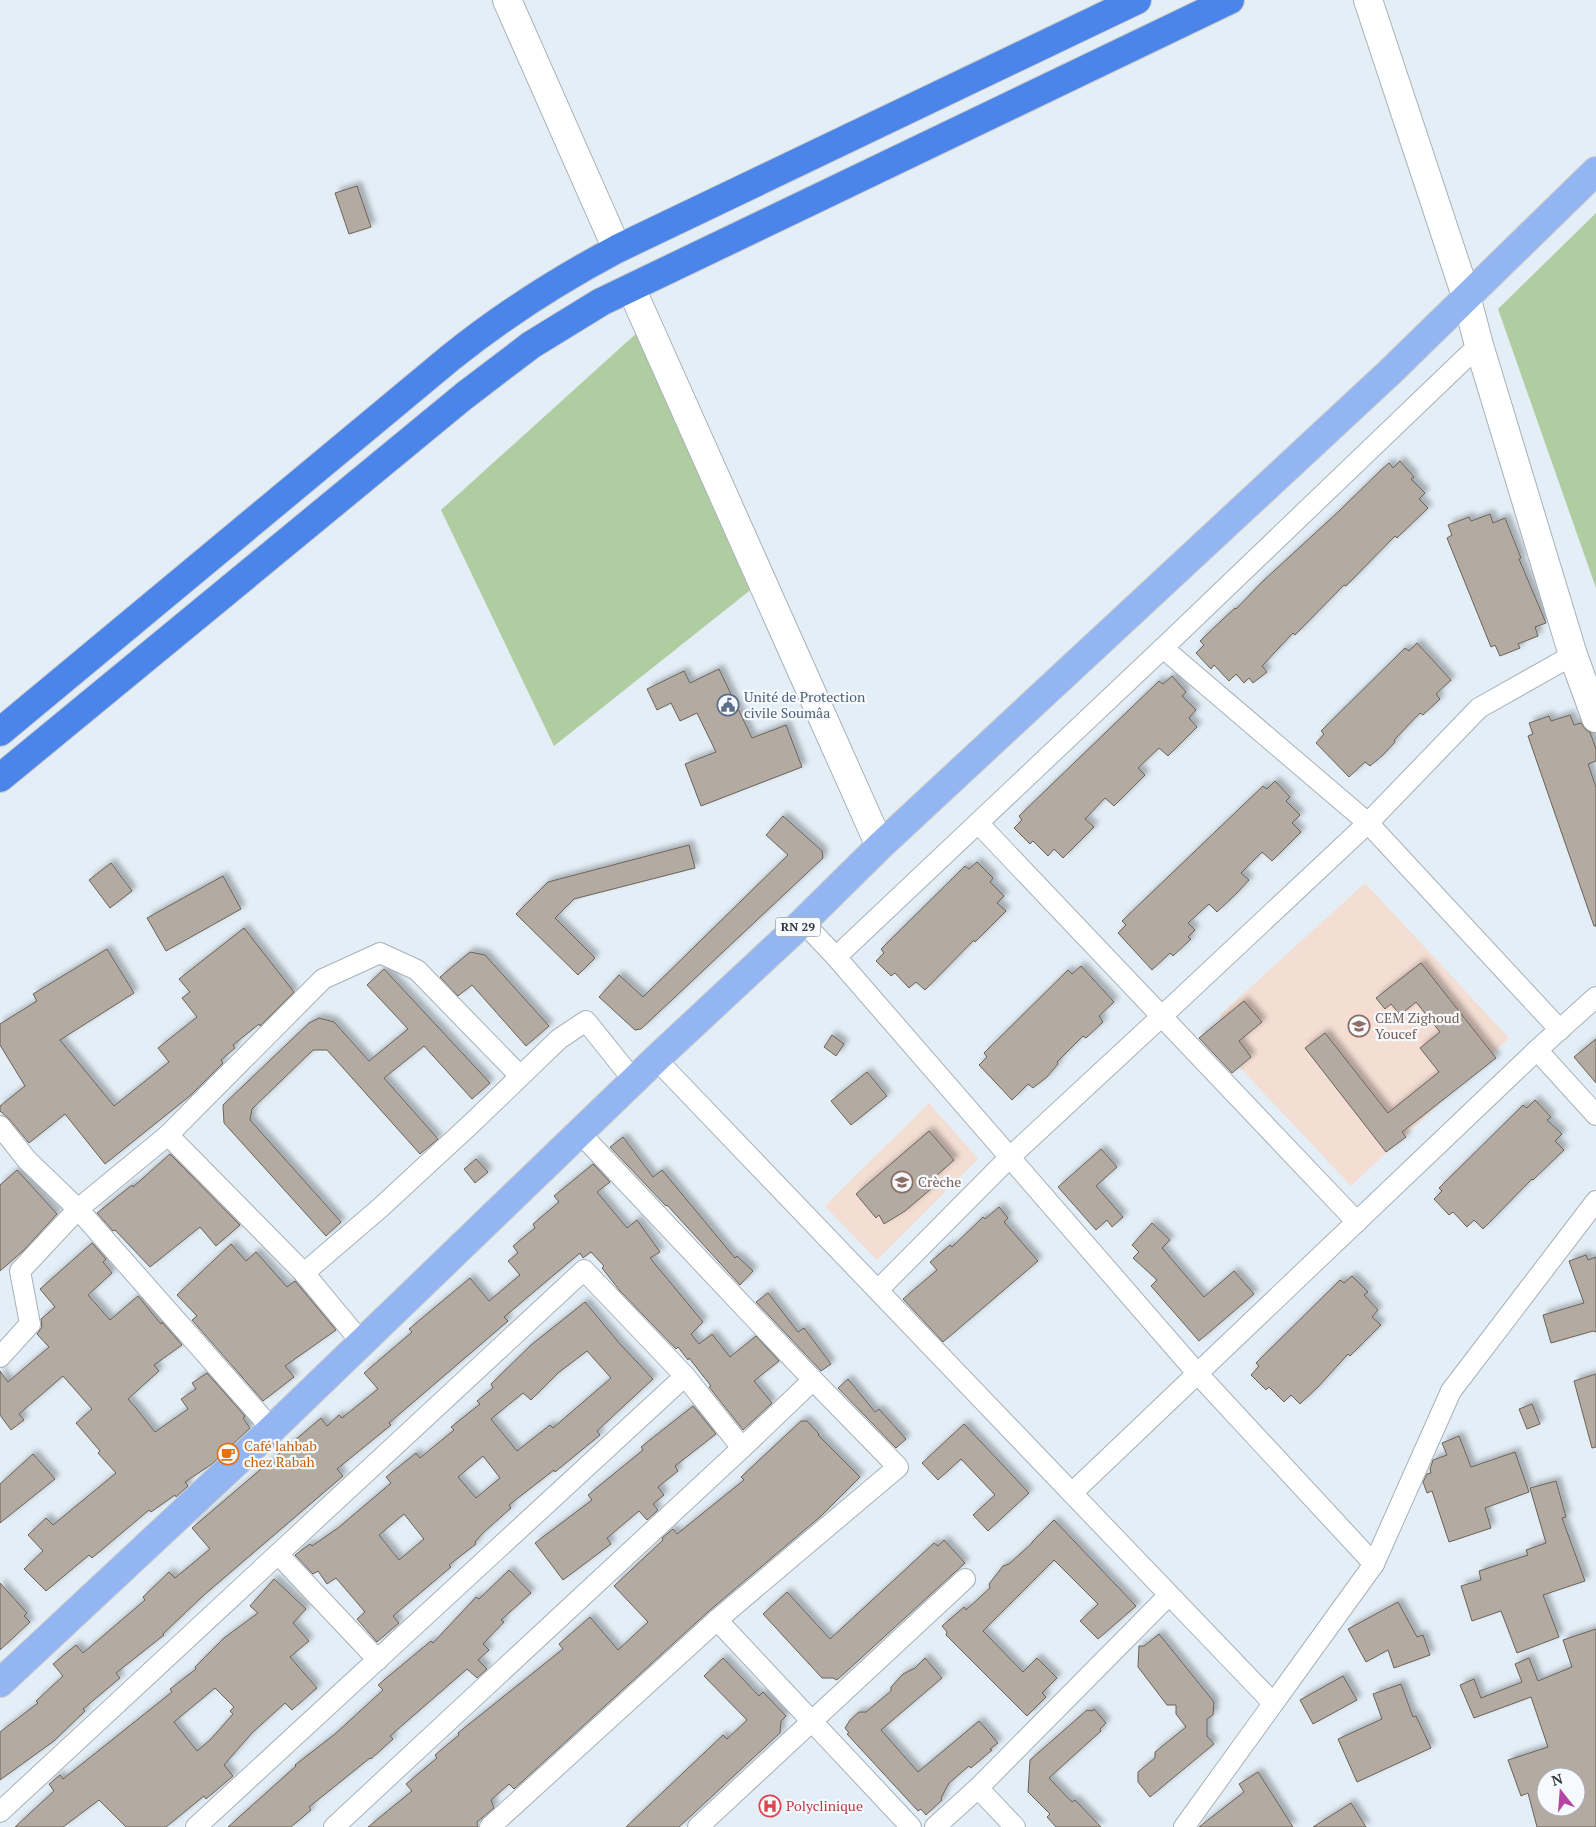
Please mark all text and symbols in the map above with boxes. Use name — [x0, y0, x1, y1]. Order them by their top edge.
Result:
place label: Unité de Protection civile Soumâa — [744, 687, 866, 722]
public building icon: Unité de Protection civile Soumâa — [716, 693, 740, 717]
road number: RN 29 — [776, 918, 820, 936]
place label: CEM Zighoud Youcef — [1375, 1008, 1460, 1043]
school or university icon: CEM Zighoud Youcef — [1347, 1014, 1371, 1038]
school or university icon: Crèche — [890, 1170, 914, 1194]
place label: Crèche — [918, 1172, 961, 1191]
place label: Café lahbab chez Rabah — [244, 1436, 317, 1471]
cafe icon: Café lahbab chez Rabah — [216, 1442, 240, 1466]
north arrow — [1536, 1767, 1586, 1817]
text: N — [1549, 1768, 1565, 1790]
hospital icon: Polyclinique — [758, 1794, 782, 1818]
place label: Polyclinique — [786, 1796, 863, 1815]

